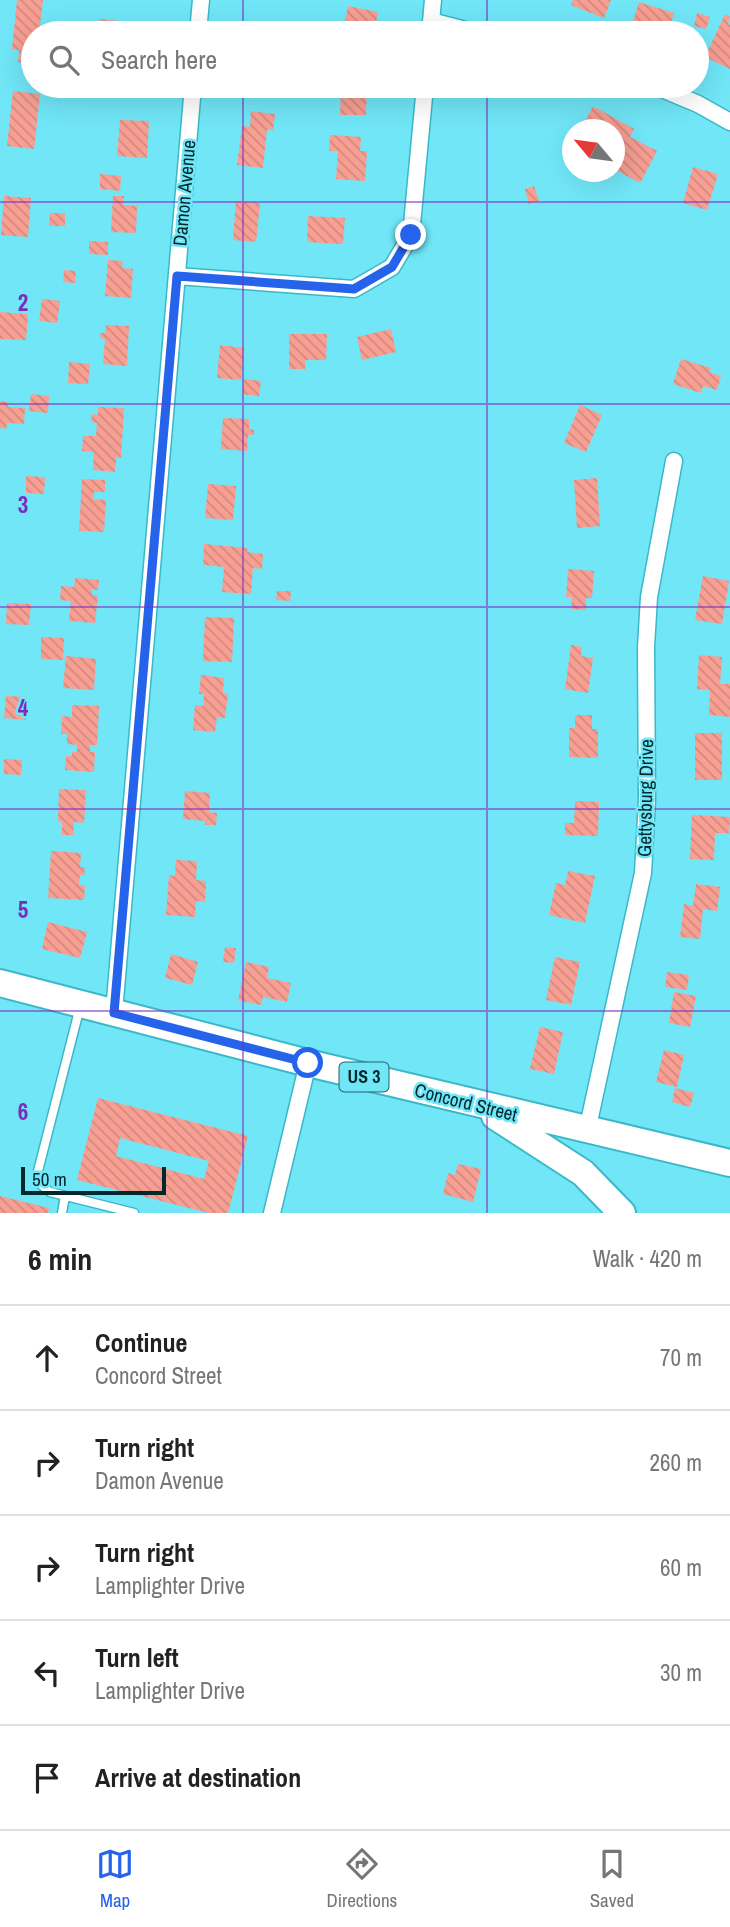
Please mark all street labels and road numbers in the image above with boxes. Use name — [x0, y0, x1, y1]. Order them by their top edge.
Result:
street label: Damon Avenue — [166, 139, 202, 247]
street label: Gettysburg Drive — [631, 739, 659, 857]
road number: US 3 — [340, 1062, 388, 1092]
street label: Concord Street — [412, 1077, 521, 1127]

